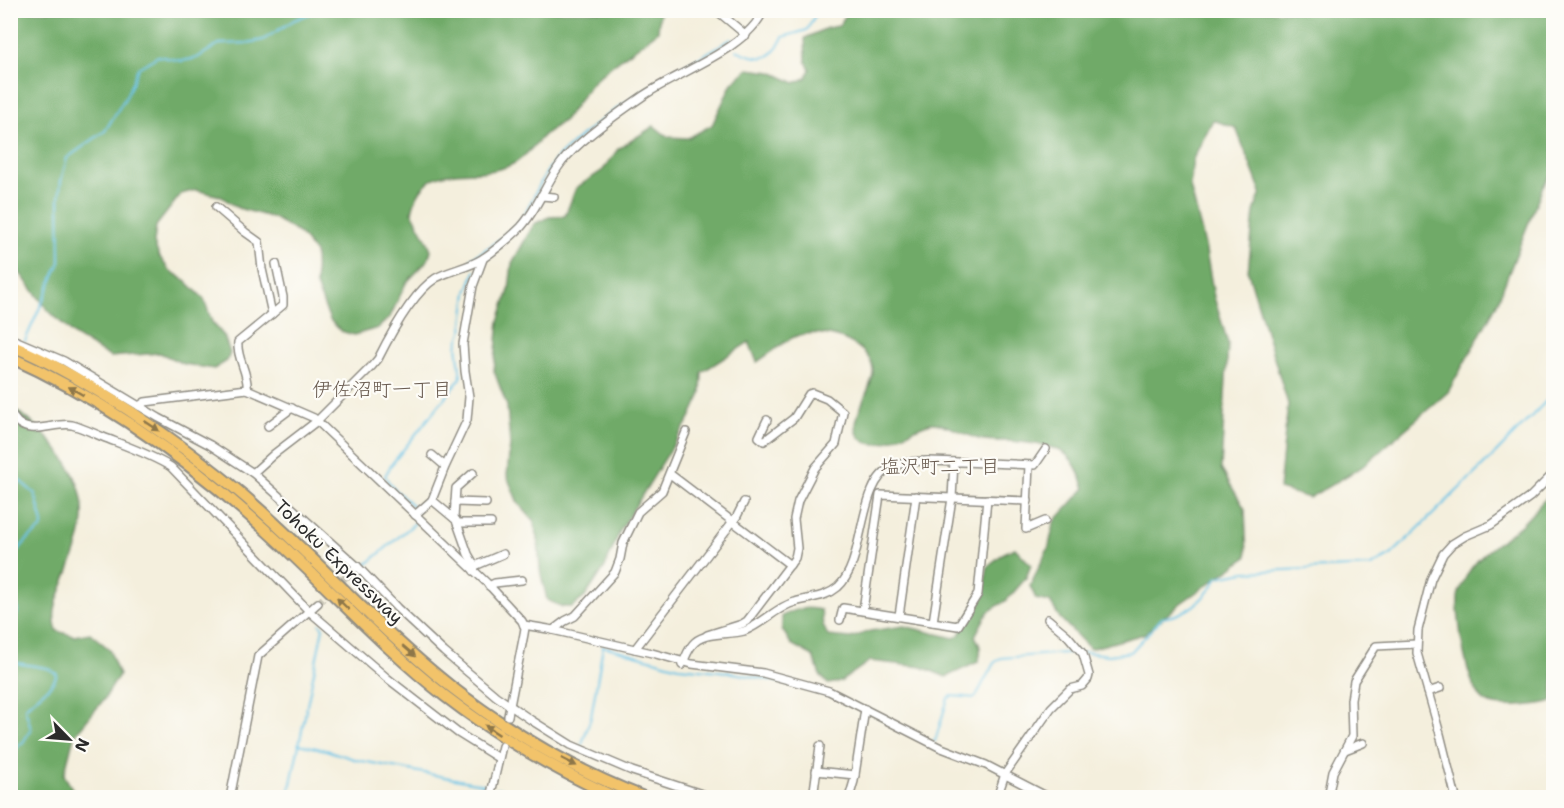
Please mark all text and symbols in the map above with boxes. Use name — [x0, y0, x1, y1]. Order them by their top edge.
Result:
district label: 伊佐沼町一丁目 — [312, 376, 452, 402]
one-way arrow — [68, 386, 84, 397]
one-way arrow — [144, 420, 160, 432]
district label: 塩沢町二丁目 — [880, 453, 1000, 479]
street label: Tohoku Expressway — [270, 494, 408, 630]
one-way arrow — [337, 597, 351, 611]
one-way arrow — [401, 644, 416, 657]
north arrow — [39, 709, 99, 769]
one-way arrow — [483, 724, 500, 735]
text: N — [70, 735, 94, 755]
one-way arrow — [560, 758, 577, 767]

